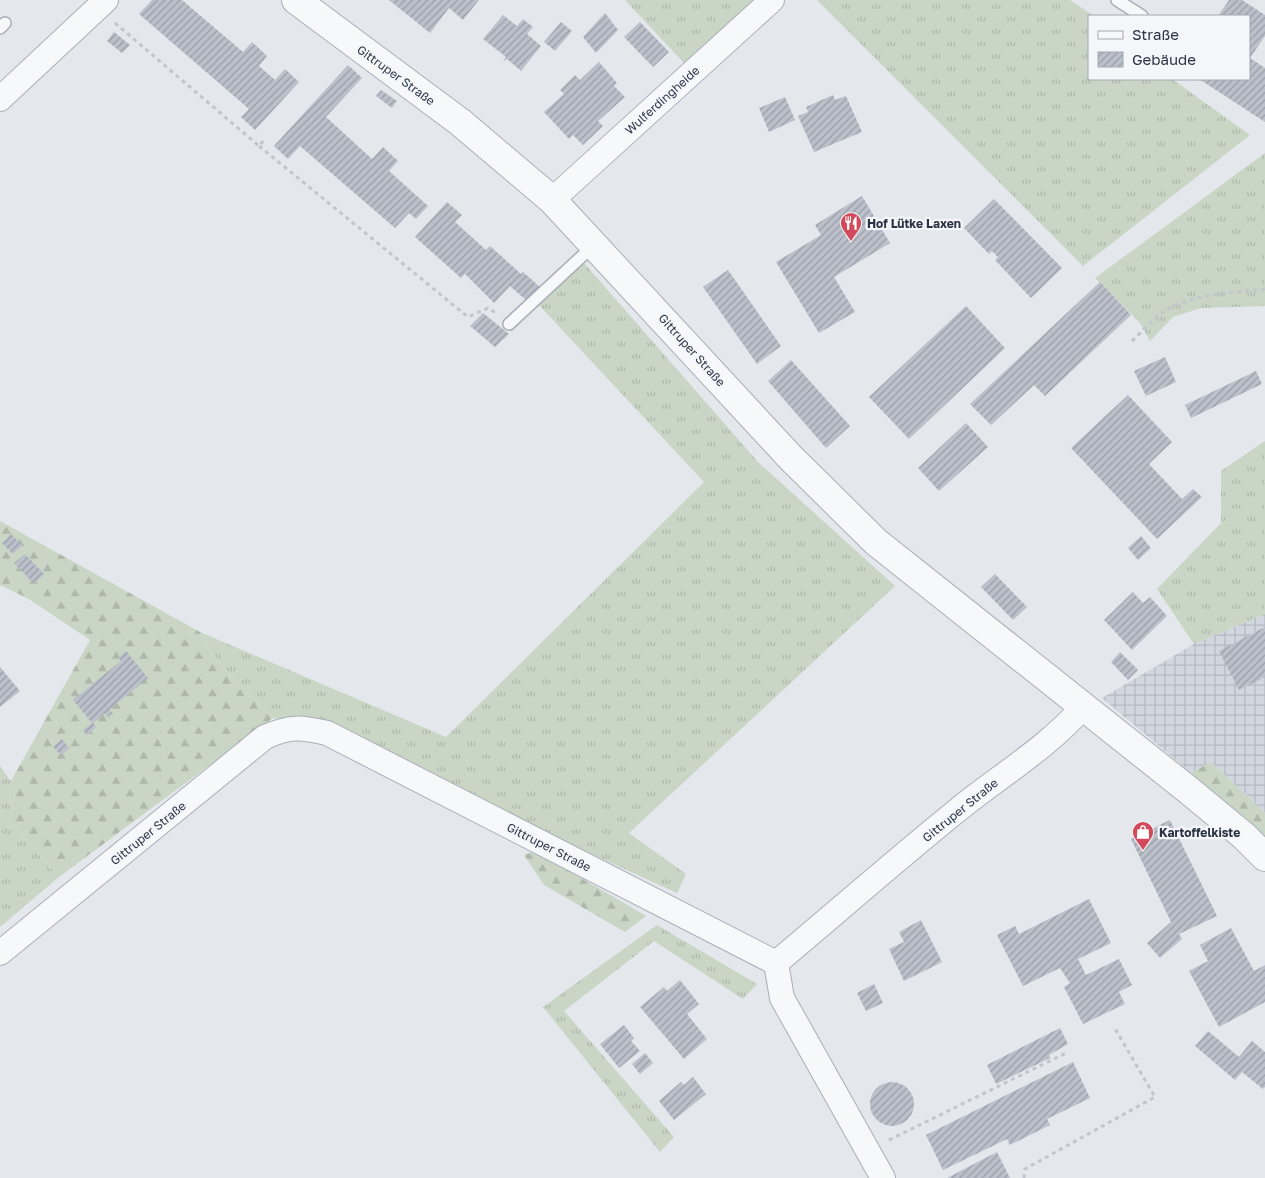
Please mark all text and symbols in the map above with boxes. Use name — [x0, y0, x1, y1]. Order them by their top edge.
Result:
legend — [1088, 15, 1250, 80]
text: Straße — [1132, 25, 1179, 43]
street label: Gittruper Straße — [354, 42, 438, 108]
text: Gebäude — [1132, 50, 1196, 68]
street label: Wulferdingheide — [622, 63, 702, 137]
restaurant icon: Hof Lütke Laxen — [839, 211, 863, 242]
place label: Hof Lütke Laxen — [867, 216, 961, 231]
street label: Gittruper Straße — [655, 311, 729, 389]
street label: Gittruper Straße — [919, 775, 1001, 845]
street label: Gittruper Straße — [107, 798, 189, 868]
street label: Gittruper Straße — [504, 819, 594, 875]
shop icon: Kartoffelkiste — [1131, 820, 1155, 851]
place label: Kartoffelkiste — [1159, 825, 1240, 840]

